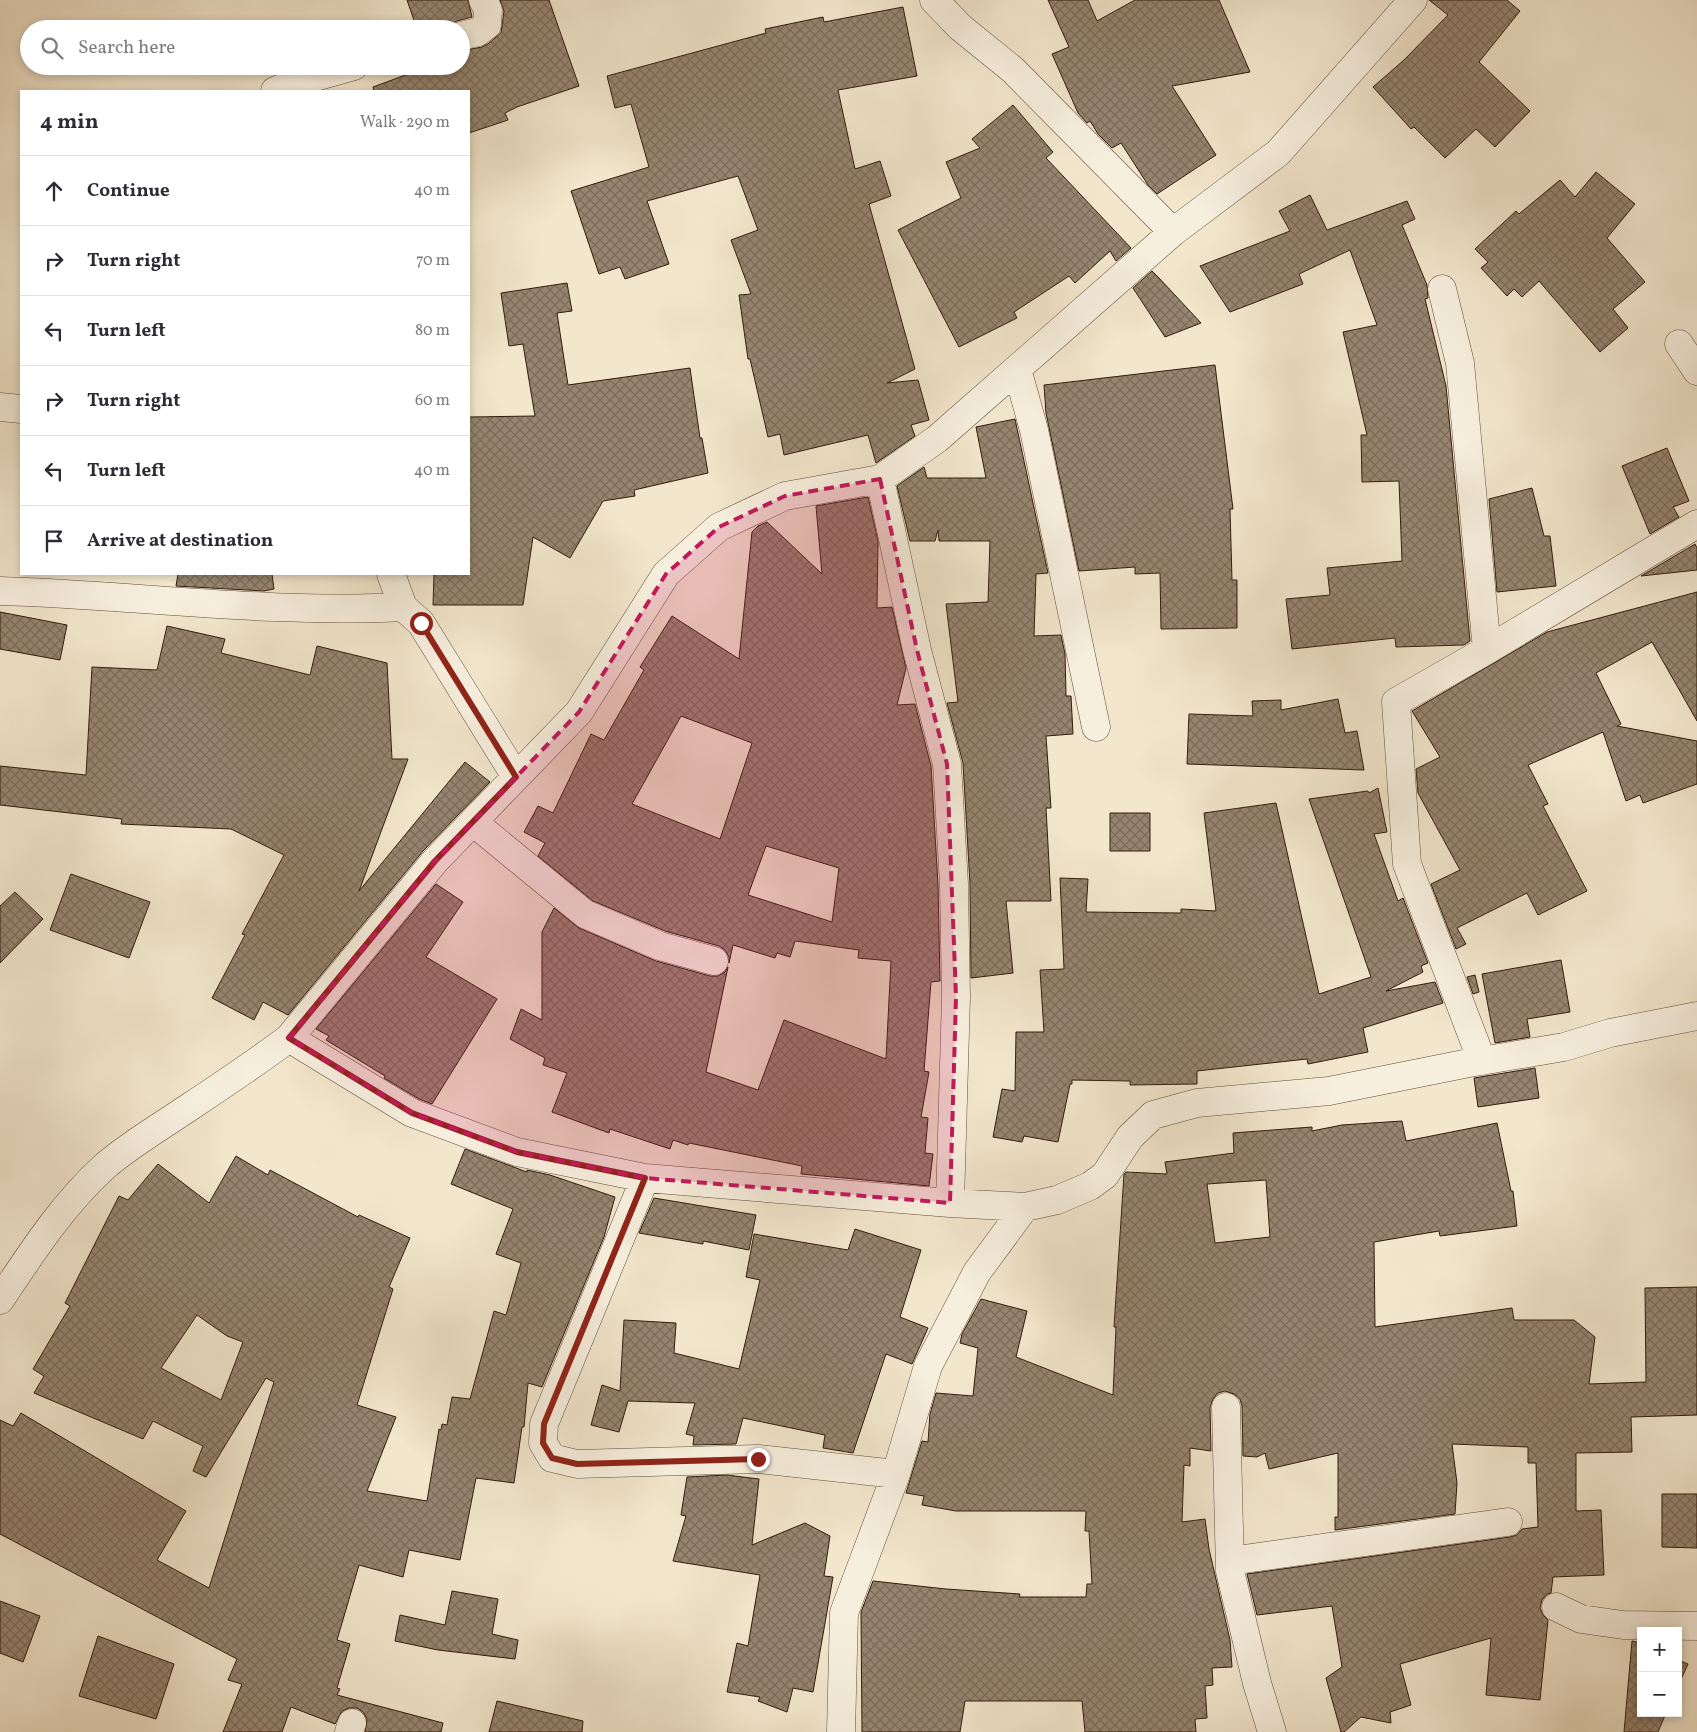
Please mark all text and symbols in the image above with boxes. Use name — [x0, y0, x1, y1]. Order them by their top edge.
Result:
search box — [20, 20, 470, 75]
icon: search — [38, 34, 66, 62]
text: Search here — [78, 35, 175, 61]
text: 4 min — [40, 108, 99, 137]
text: Walk · 290 m — [360, 112, 450, 134]
icon: ahead — [40, 177, 68, 205]
text: Continue — [87, 178, 170, 204]
text: 40 m — [414, 180, 450, 202]
icon: right — [40, 247, 68, 275]
text: Turn right — [87, 248, 180, 274]
text: 70 m — [416, 250, 450, 272]
icon: left — [40, 317, 68, 345]
text: Turn left — [87, 318, 166, 344]
text: 80 m — [415, 320, 450, 342]
icon: right — [40, 387, 68, 415]
text: Turn right — [87, 388, 180, 414]
text: 60 m — [415, 390, 450, 412]
icon: left — [40, 457, 68, 485]
text: Turn left — [87, 458, 166, 484]
text: 40 m — [414, 460, 450, 482]
icon: arrive — [40, 527, 68, 555]
text: Arrive at destination — [87, 528, 273, 554]
route start — [410, 612, 433, 635]
route end — [747, 1448, 770, 1471]
map controls — [1637, 1627, 1682, 1717]
button: + — [1637, 1627, 1682, 1672]
button: − — [1637, 1672, 1682, 1717]

